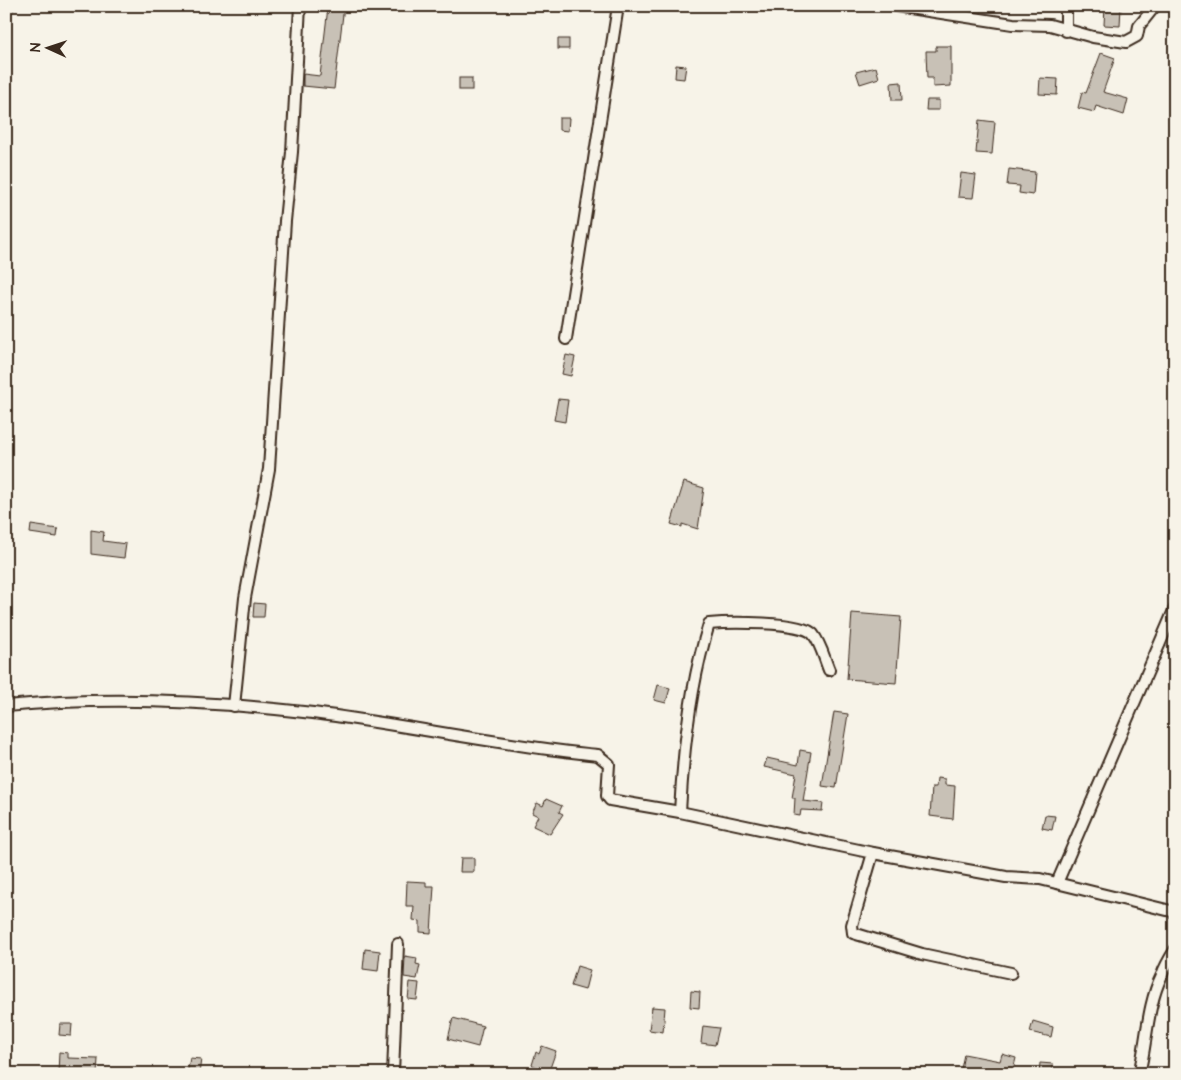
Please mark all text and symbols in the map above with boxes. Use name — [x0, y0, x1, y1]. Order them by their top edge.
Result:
north arrow — [22, 22, 72, 72]
text: N — [26, 42, 46, 52]

